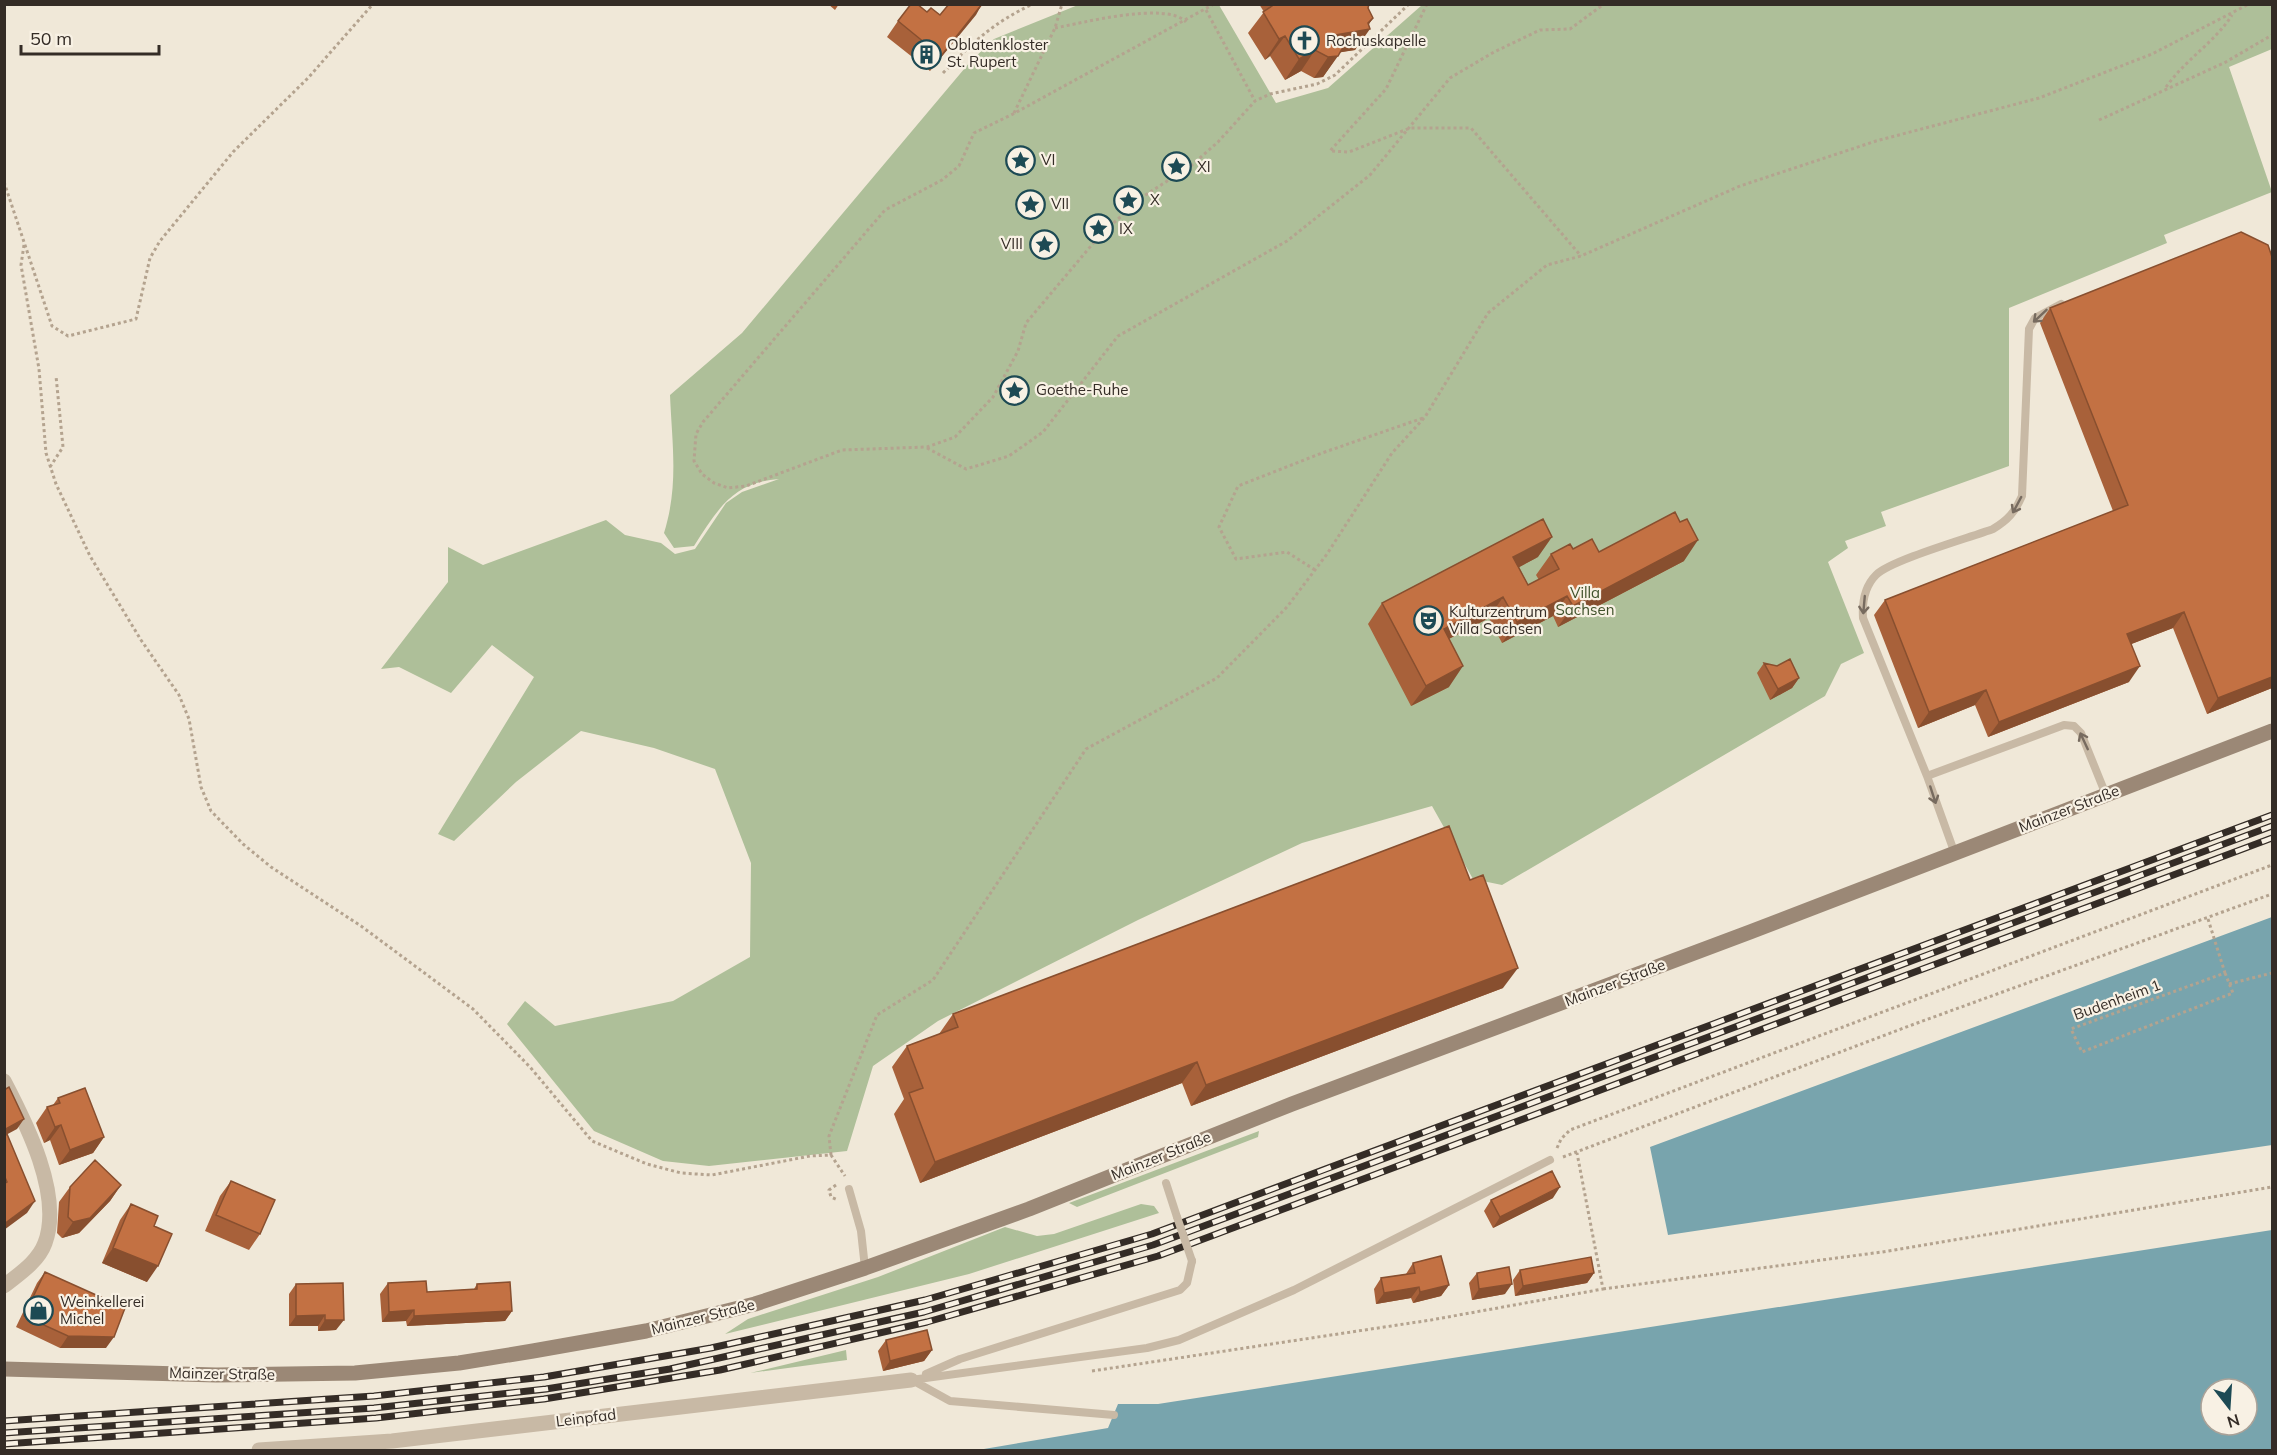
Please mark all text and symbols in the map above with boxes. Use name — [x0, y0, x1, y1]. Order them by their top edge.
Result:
scale bar — [21, 18, 159, 56]
church icon: Rochuskapelle — [1289, 25, 1321, 57]
text: 50 m — [30, 27, 72, 50]
place label: Rochuskapelle — [1326, 31, 1426, 50]
place label: Oblatenkloster St. Rupert — [947, 35, 1049, 71]
building icon: Oblatenkloster St. Rupert — [910, 38, 942, 70]
place icon: VI — [1004, 144, 1036, 176]
place label: VI — [1041, 150, 1055, 169]
place icon: XI — [1160, 151, 1192, 183]
place label: XI — [1197, 157, 1211, 176]
place icon: X — [1113, 184, 1145, 216]
place icon: VII — [1014, 188, 1046, 220]
place label: X — [1150, 190, 1160, 209]
place label: VII — [1051, 194, 1069, 213]
place icon: IX — [1082, 213, 1114, 245]
place label: IX — [1119, 219, 1133, 238]
place icon: VIII — [1028, 228, 1060, 260]
place label: VIII — [1001, 234, 1023, 253]
one-way arrow — [2032, 309, 2047, 323]
place icon: Goethe-Ruhe — [999, 374, 1031, 406]
place label: Goethe-Ruhe — [1036, 380, 1128, 399]
one-way arrow — [2011, 496, 2023, 514]
park label: Villa Sachsen — [1556, 583, 1614, 619]
one-way arrow — [1858, 595, 1869, 615]
place label: Kulturzentrum Villa Sachsen — [1449, 602, 1547, 638]
theatre icon: Kulturzentrum Villa Sachsen — [1412, 605, 1444, 637]
one-way arrow — [2078, 733, 2089, 751]
street label: Mainzer Straße — [2016, 781, 2122, 836]
one-way arrow — [1928, 785, 1939, 804]
street label: Mainzer Straße — [1562, 955, 1668, 1010]
street label: Budenheim 1 — [2071, 975, 2163, 1024]
street label: Mainzer Straße — [1108, 1127, 1214, 1184]
place label: Weinkellerei Michel — [60, 1292, 144, 1328]
street label: Mainzer Straße — [649, 1294, 757, 1339]
shop icon: Weinkellerei Michel — [23, 1295, 55, 1327]
street label: Mainzer Straße — [169, 1363, 275, 1384]
north arrow — [2199, 1377, 2259, 1437]
street label: Leinpfad — [555, 1404, 617, 1431]
text: N — [2225, 1410, 2242, 1433]

